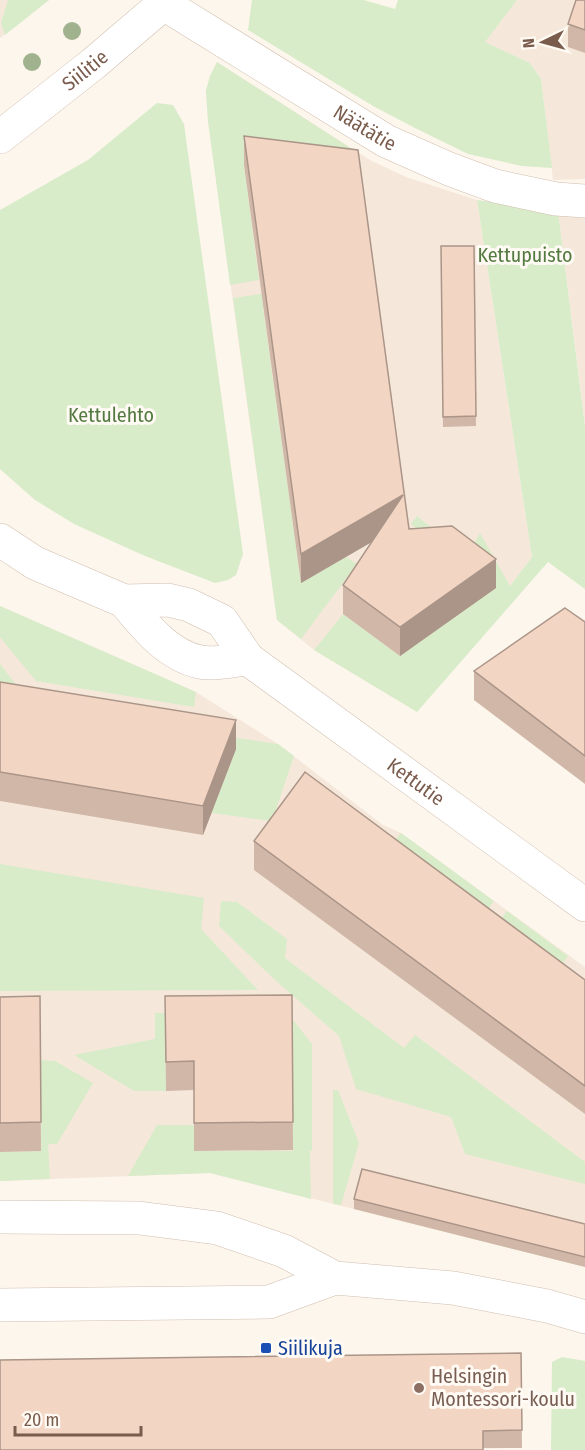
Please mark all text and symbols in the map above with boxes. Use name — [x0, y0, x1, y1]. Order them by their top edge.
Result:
north arrow — [513, 12, 573, 72]
text: N — [519, 38, 538, 49]
street label: Siilitie — [57, 45, 113, 96]
street label: Näätätie — [329, 100, 400, 156]
park label: Kettupuisto — [477, 243, 573, 267]
park label: Kettulehto — [68, 403, 154, 427]
street label: Kettutie — [383, 753, 449, 811]
place label: Siilikuja — [278, 1336, 343, 1360]
marker: Siilikuja — [259, 1341, 273, 1355]
place label: Helsingin Montessori-koulu — [431, 1364, 575, 1411]
marker: Helsingin Montessori-koulu — [412, 1381, 426, 1395]
scale bar — [15, 1399, 141, 1437]
text: 20 m — [24, 1409, 59, 1431]

